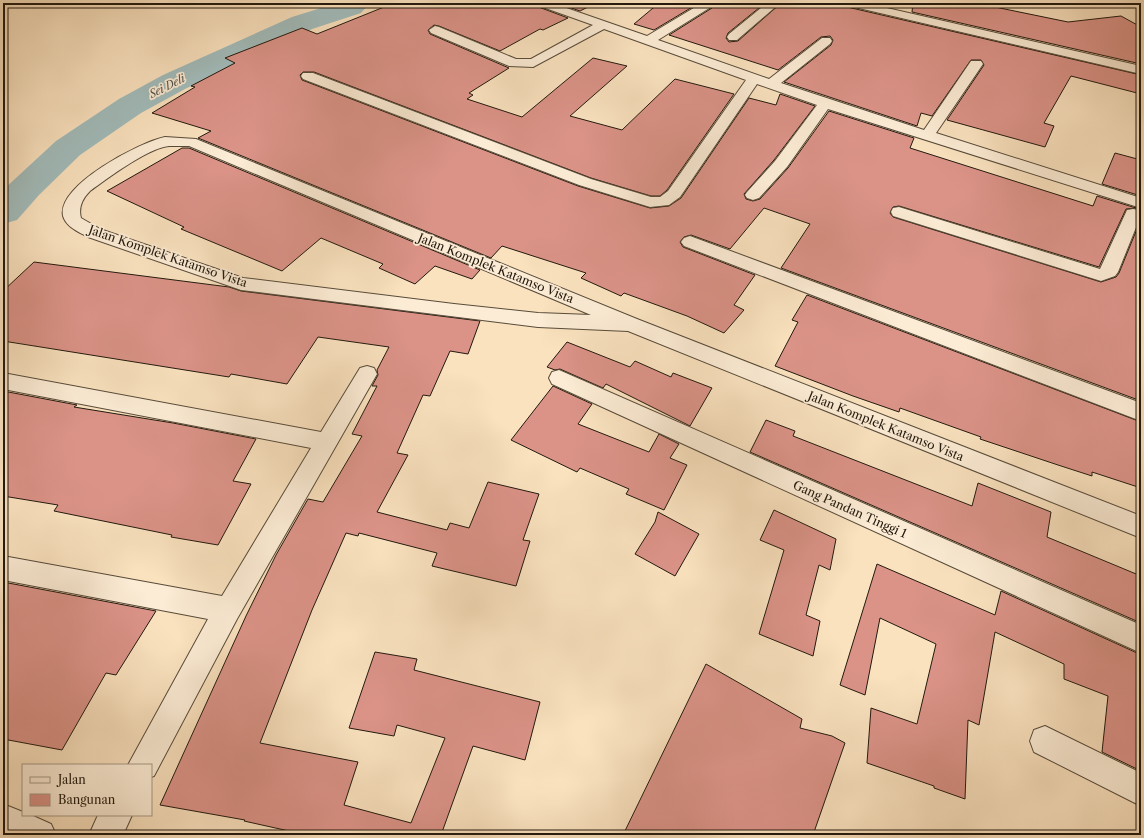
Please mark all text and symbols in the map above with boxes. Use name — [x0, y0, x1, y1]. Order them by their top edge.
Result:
water label: Sei Deli — [146, 71, 188, 101]
street label: Jalan Komplek Katamso Vista — [85, 221, 250, 290]
street label: Jalan Komplek Katamso Vista — [414, 229, 577, 306]
street label: Jalan Komplek Katamso Vista — [804, 387, 967, 464]
street label: Gang Pandan Tinggi 1 — [791, 477, 909, 541]
legend — [22, 764, 152, 816]
text: Jalan — [56, 772, 86, 787]
text: Bangunan — [58, 792, 116, 807]

